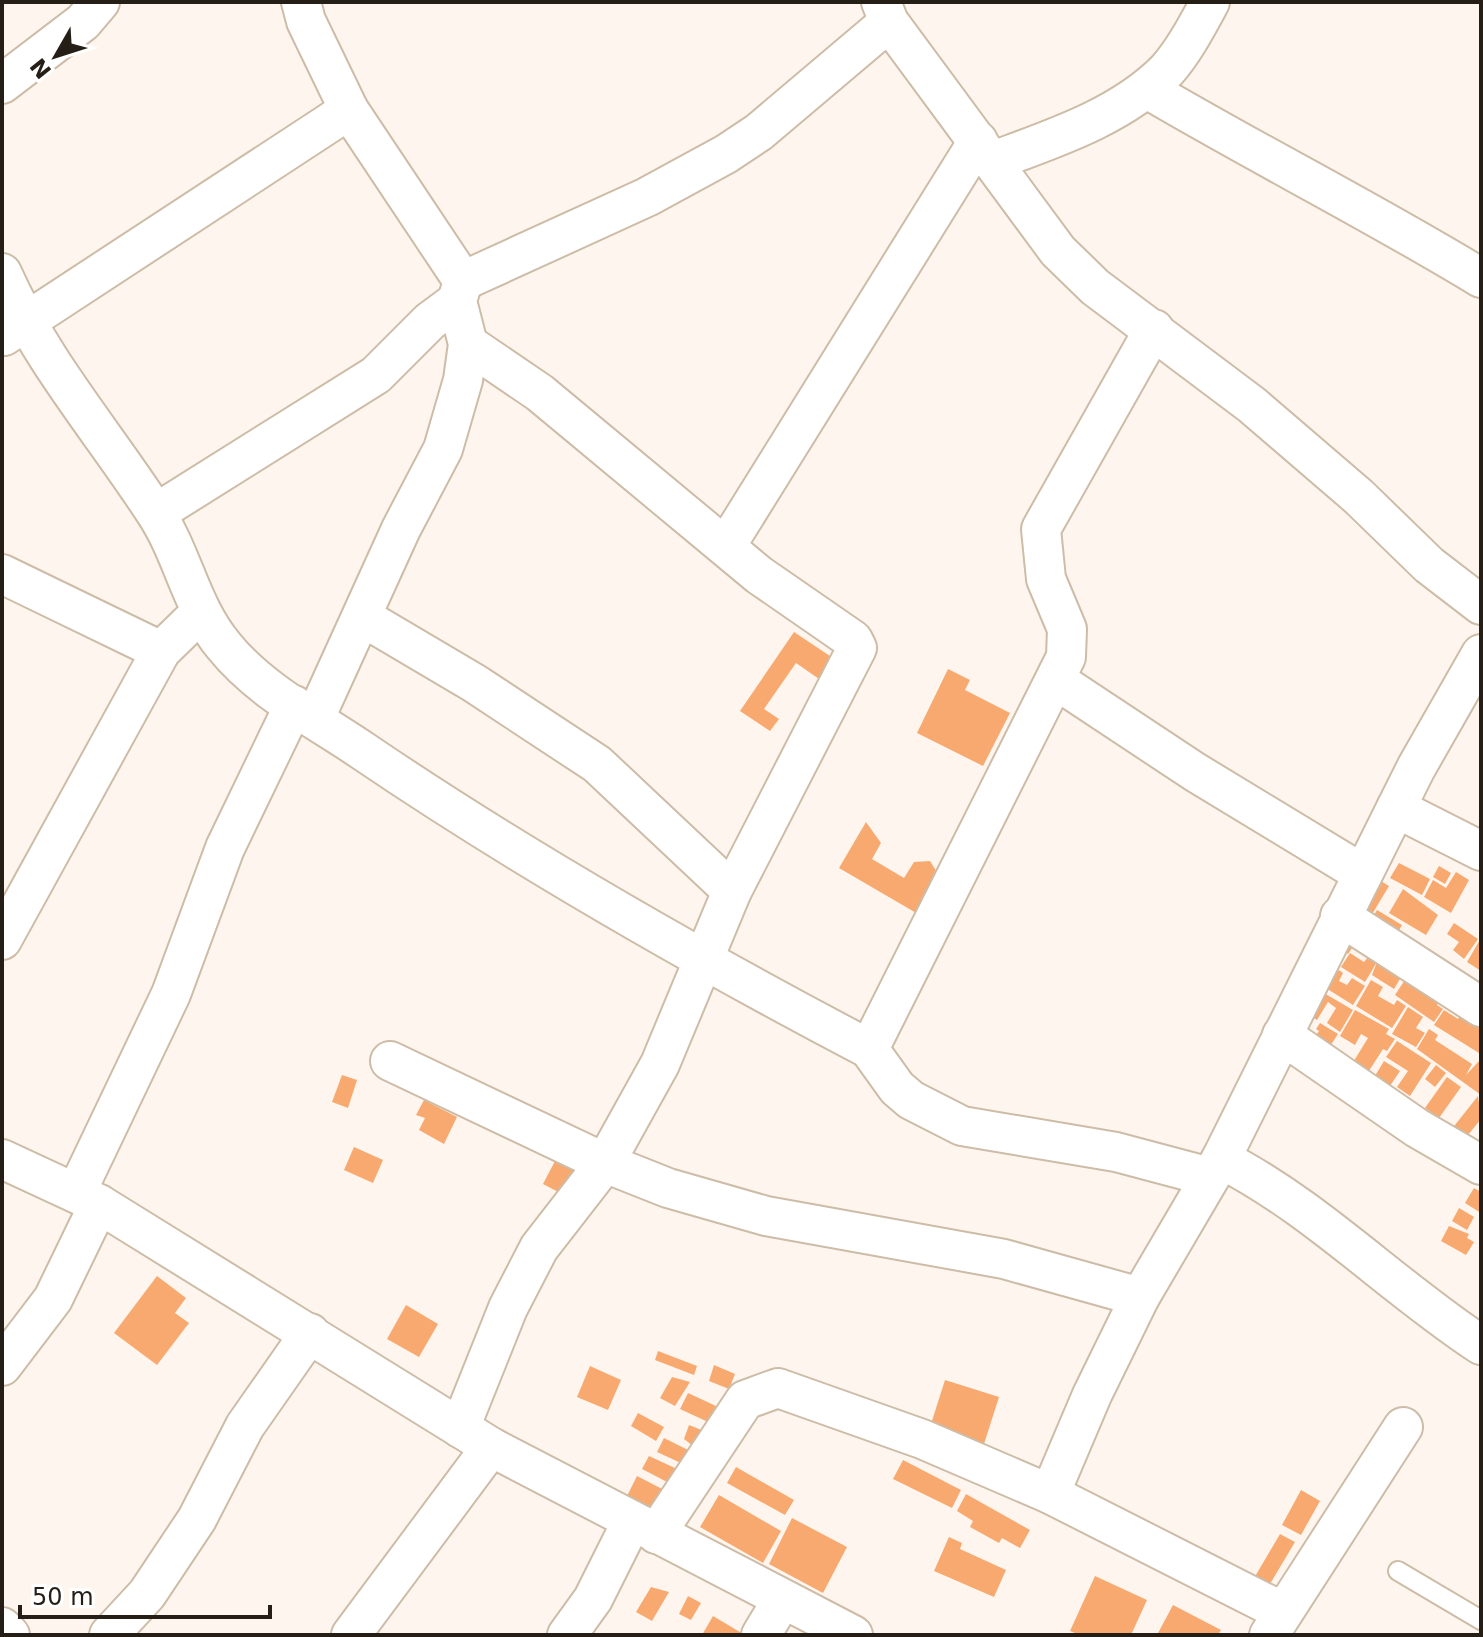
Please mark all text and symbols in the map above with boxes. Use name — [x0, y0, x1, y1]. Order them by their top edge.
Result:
north arrow — [16, 16, 96, 96]
text: N — [25, 53, 56, 83]
scale bar — [20, 1569, 270, 1619]
text: 50 m — [32, 1583, 94, 1611]

